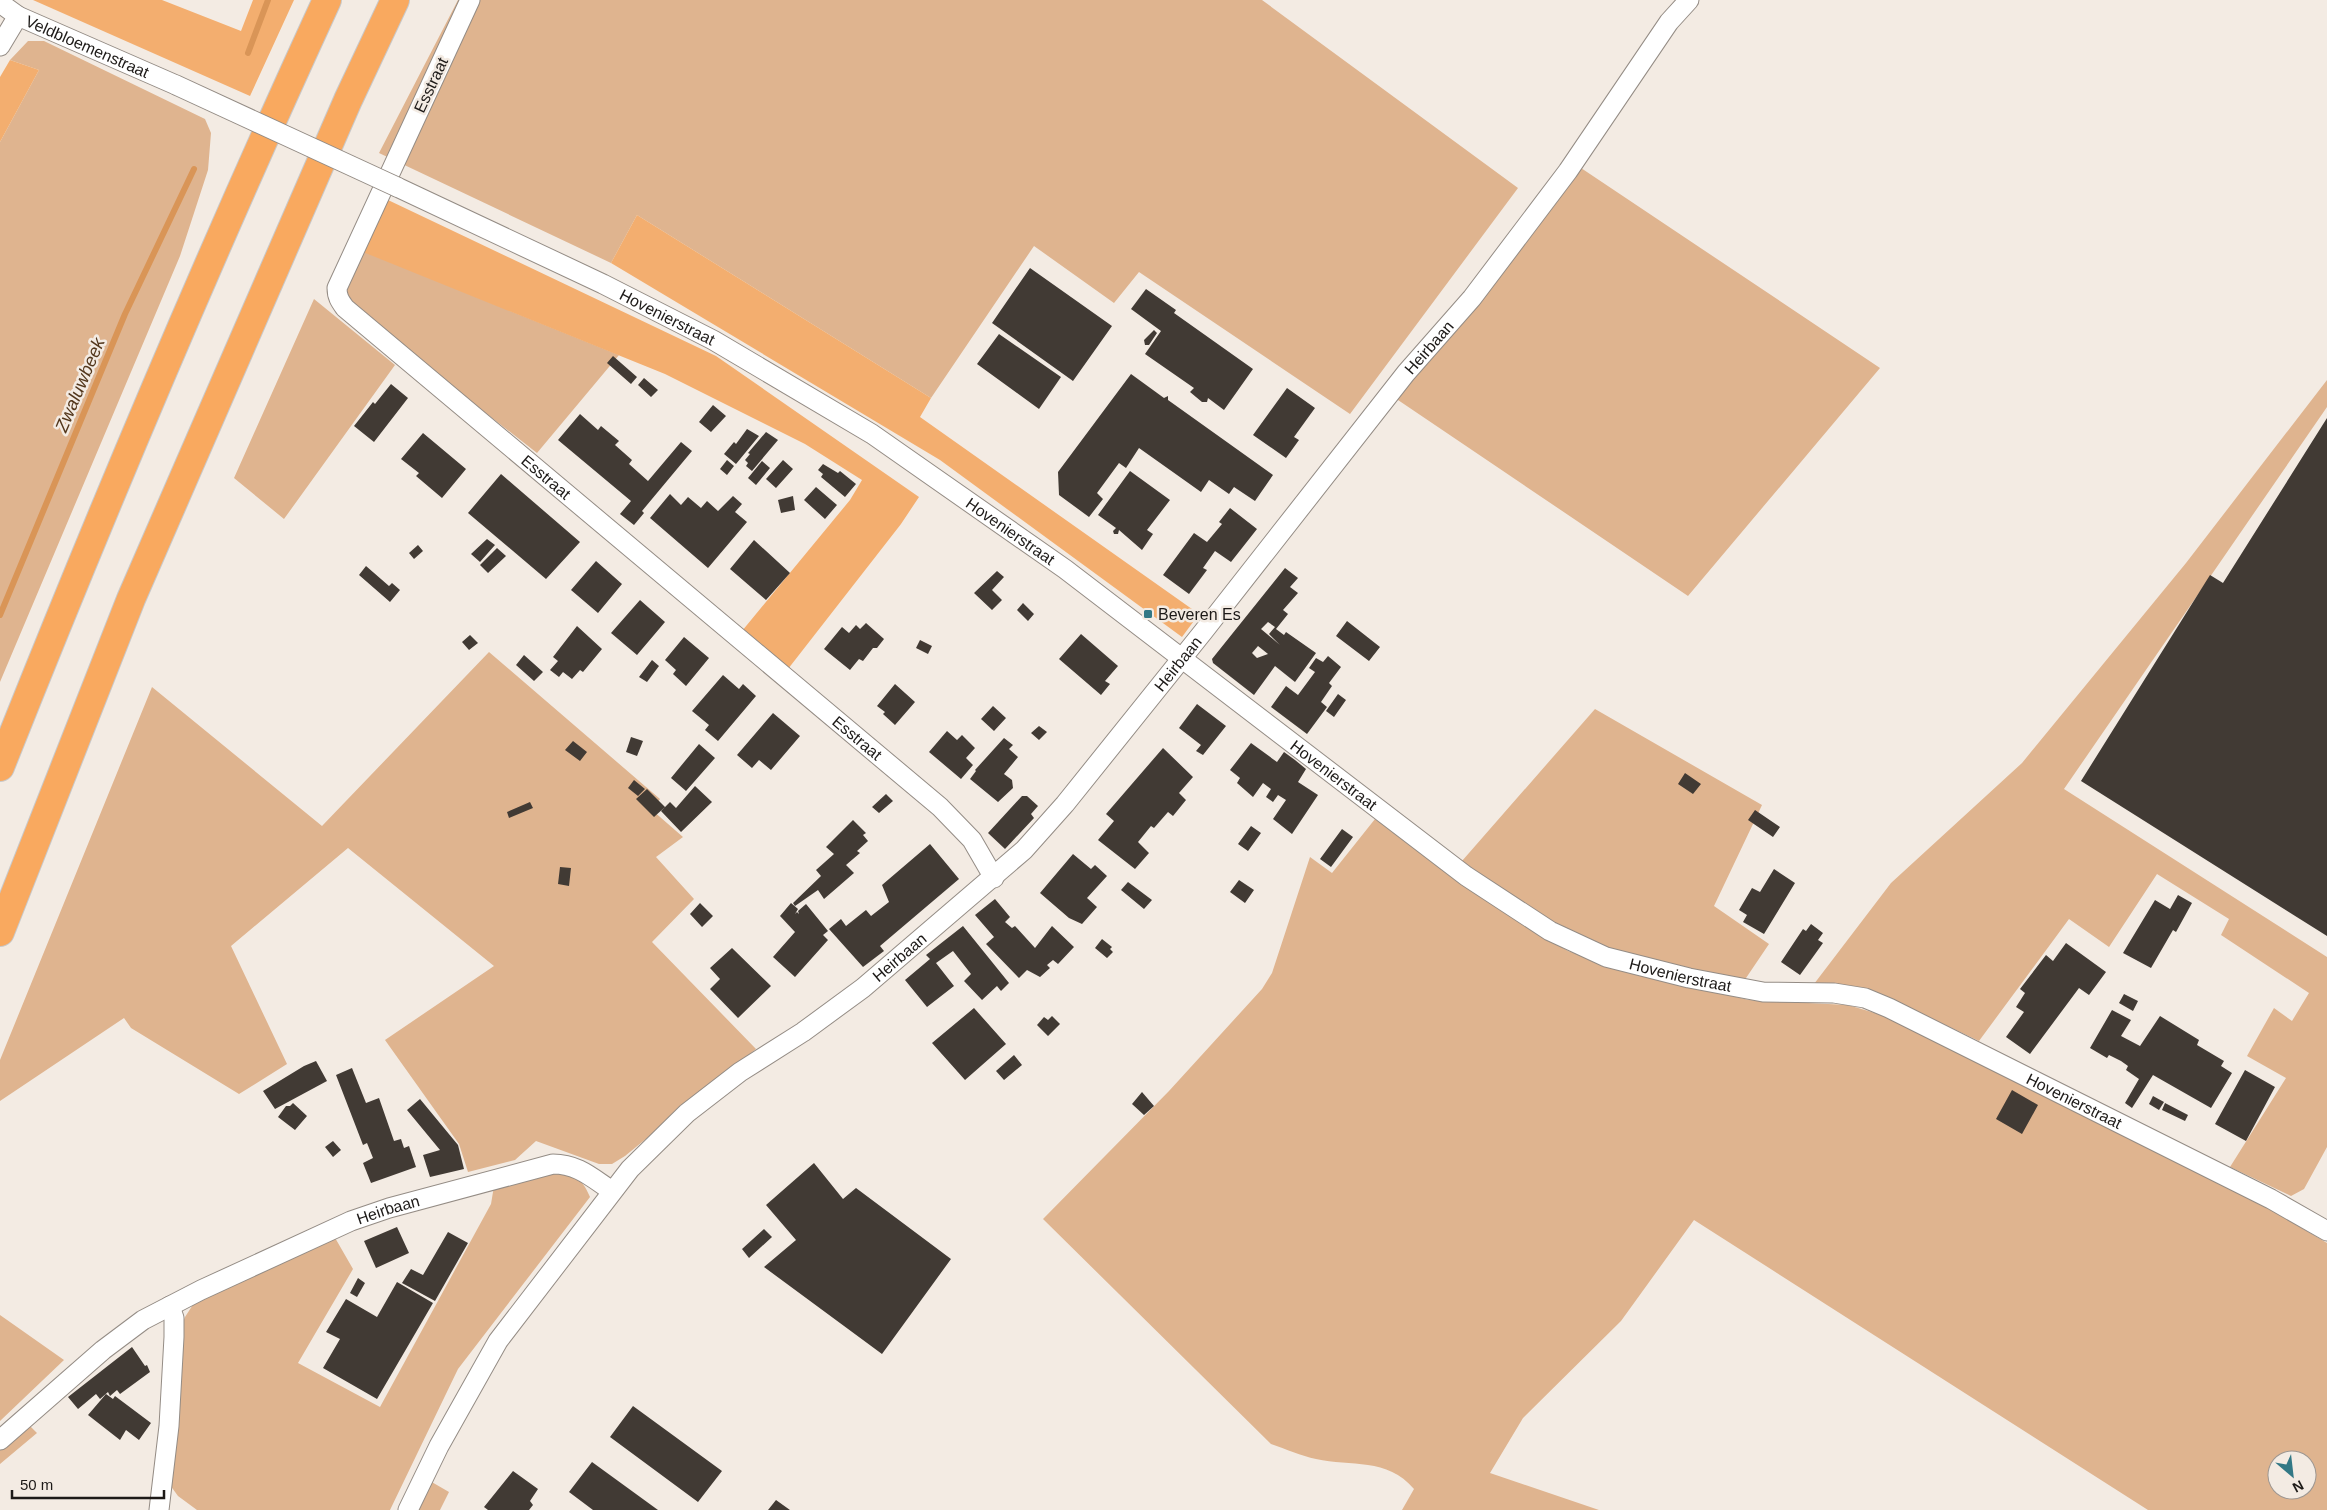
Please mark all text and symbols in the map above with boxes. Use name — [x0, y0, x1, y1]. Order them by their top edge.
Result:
street label: Veldbloemenstraat — [23, 12, 152, 81]
street label: Esstraat — [411, 54, 451, 115]
street label: Hovenierstraat — [617, 286, 718, 348]
street label: Heirbaan — [1401, 317, 1457, 377]
water label: Zwaluwbeek — [51, 334, 109, 436]
street label: Esstraat — [518, 451, 575, 503]
street label: Hovenierstraat — [963, 494, 1059, 568]
place label: Beveren Es — [1158, 606, 1241, 623]
marker: Beveren Es — [1142, 608, 1154, 620]
street label: Heirbaan — [1151, 633, 1205, 694]
street label: Esstraat — [829, 712, 886, 763]
street label: Hovenierstraat — [1287, 736, 1381, 814]
street label: Heirbaan — [869, 929, 929, 985]
street label: Hovenierstraat — [1628, 955, 1733, 994]
street label: Hovenierstraat — [2024, 1070, 2125, 1132]
street label: Heirbaan — [354, 1192, 421, 1227]
north arrow — [2267, 1450, 2317, 1500]
scale bar — [12, 1468, 165, 1500]
text: 50 m — [20, 1476, 53, 1493]
text: N — [2290, 1477, 2306, 1496]

